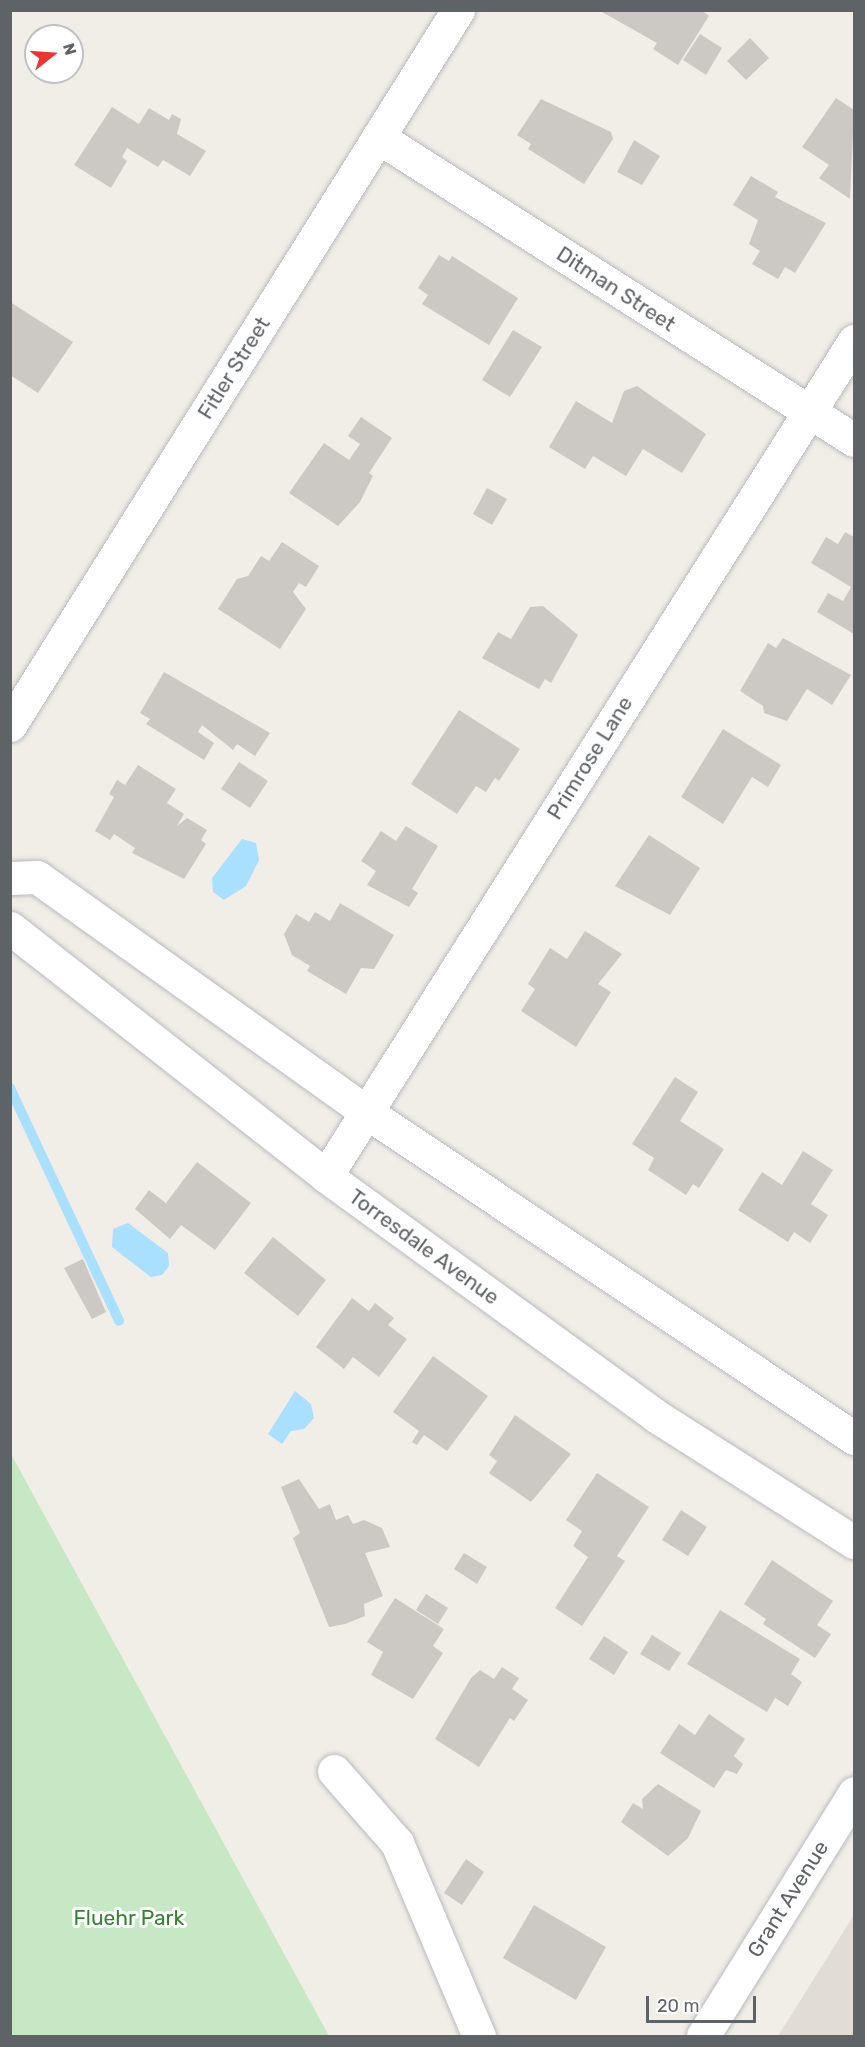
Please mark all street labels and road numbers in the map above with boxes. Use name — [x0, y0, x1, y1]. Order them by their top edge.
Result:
street label: Ditman Street — [552, 241, 680, 337]
street label: Fitler Street — [193, 312, 275, 424]
street label: Primrose Lane — [542, 692, 638, 824]
street label: Torresdale Avenue — [344, 1184, 504, 1310]
street label: Grant Avenue — [742, 1836, 834, 1962]

